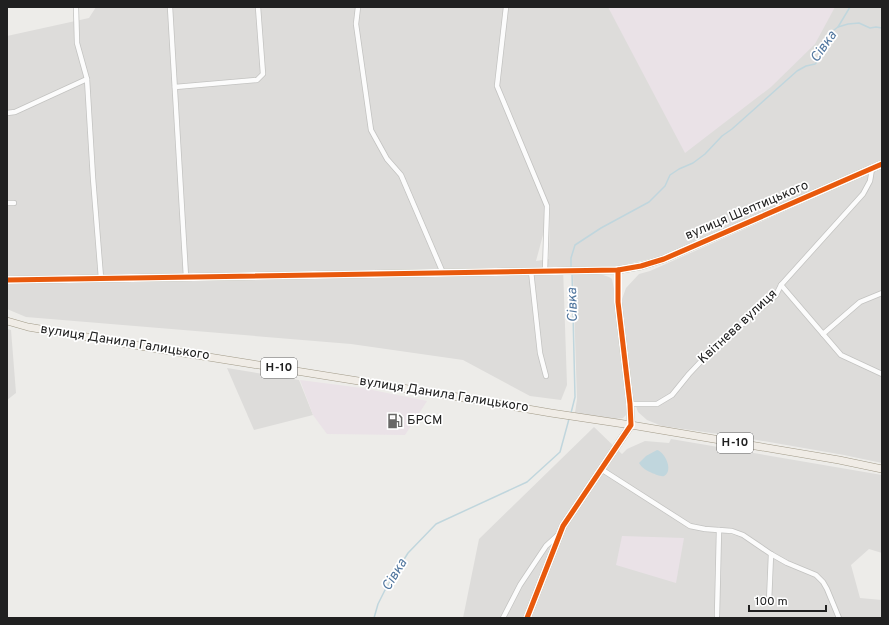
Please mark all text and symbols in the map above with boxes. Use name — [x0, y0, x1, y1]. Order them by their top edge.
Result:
water label: Сівка — [807, 27, 841, 66]
street label: вулиця Шептицького — [683, 178, 811, 244]
street label: Квітнева вулиця — [695, 286, 781, 368]
water label: Сівка — [564, 287, 582, 323]
street label: вулиця Данила Галицького — [39, 322, 211, 364]
road number: Н-10 — [261, 358, 297, 378]
street label: вулиця Данила Галицького — [358, 374, 530, 416]
fuel station icon: БРСМ — [386, 412, 404, 430]
place label: БРСМ — [407, 413, 442, 429]
road number: Н-10 — [717, 433, 753, 453]
water label: Сівка — [379, 555, 412, 594]
scale bar — [749, 587, 826, 613]
text: 100 m — [755, 594, 788, 610]

